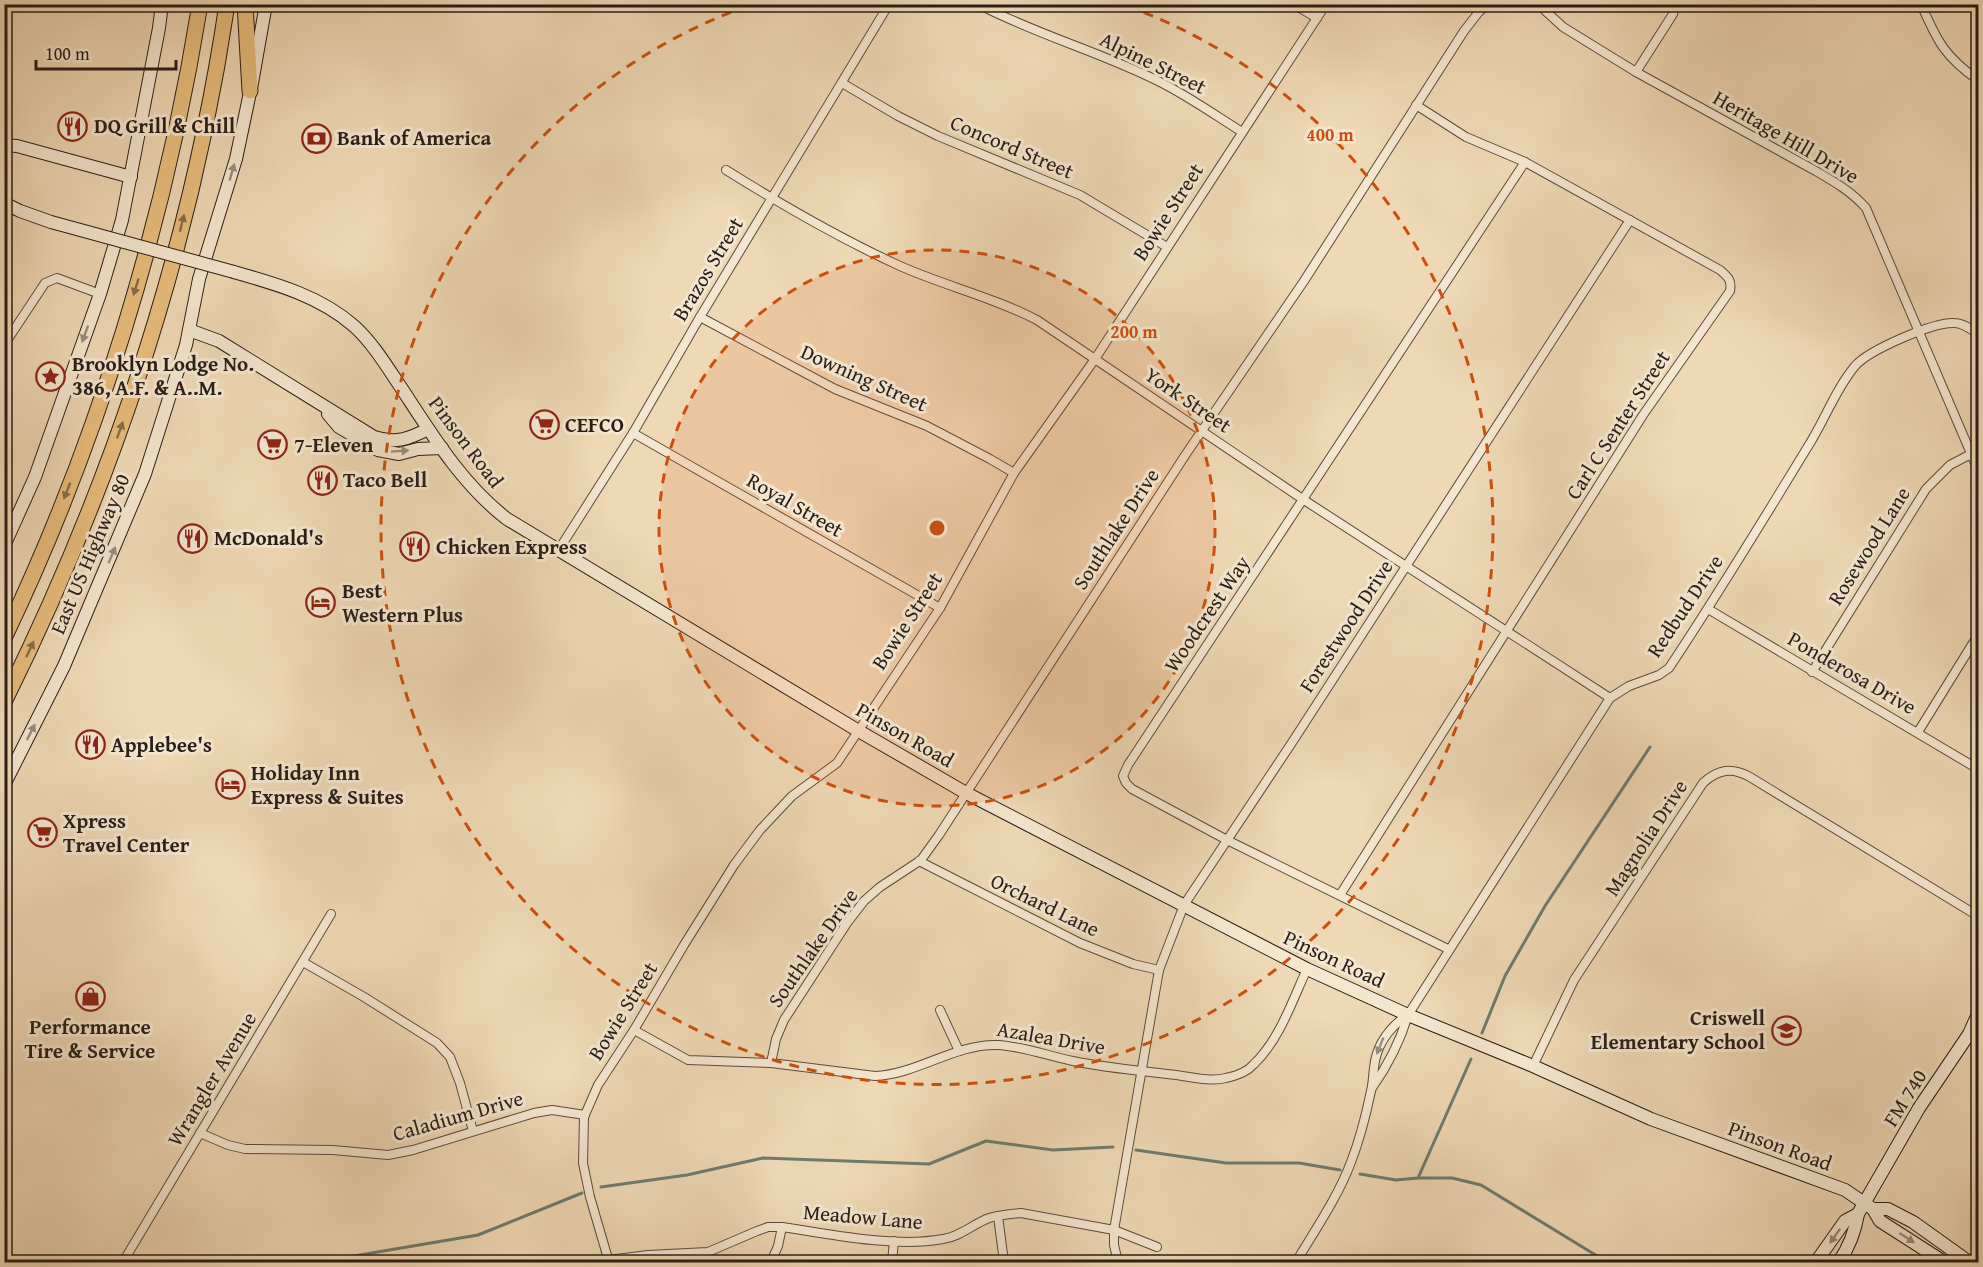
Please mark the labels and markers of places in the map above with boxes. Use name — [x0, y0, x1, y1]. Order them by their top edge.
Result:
restaurant icon: DQ Grill & Chill — [57, 110, 89, 142]
place label: DQ Grill & Chill — [94, 110, 236, 141]
bank icon: Bank of America — [300, 122, 332, 154]
place label: Bank of America — [337, 122, 491, 153]
place label: Brooklyn Lodge No. 386, A.F. & A..M. — [72, 348, 254, 403]
place icon: Brooklyn Lodge No. 386, A.F. & A..M. — [35, 360, 67, 392]
supermarket icon: CEFCO — [528, 409, 560, 441]
place label: CEFCO — [565, 409, 624, 440]
supermarket icon: 7-Eleven — [257, 429, 289, 461]
place label: 7-Eleven — [294, 429, 374, 460]
restaurant icon: Taco Bell — [306, 464, 338, 496]
place label: Taco Bell — [343, 464, 428, 495]
centre of rings — [927, 518, 947, 538]
restaurant icon: McDonald's — [177, 522, 209, 554]
place label: McDonald's — [214, 522, 323, 553]
restaurant icon: Chicken Express — [399, 531, 431, 563]
place label: Chicken Express — [436, 531, 587, 562]
place label: Best Western Plus — [342, 575, 463, 630]
hotel icon: Best Western Plus — [305, 587, 337, 619]
restaurant icon: Applebee's — [74, 729, 106, 761]
place label: Applebee's — [111, 729, 212, 760]
place label: Holiday Inn Express & Suites — [251, 757, 404, 812]
hotel icon: Holiday Inn Express & Suites — [214, 769, 246, 801]
place label: Xpress Travel Center — [63, 805, 190, 860]
supermarket icon: Xpress Travel Center — [26, 817, 58, 849]
shop icon: Performance Tire & Service — [74, 980, 106, 1012]
place label: Criswell Elementary School — [1591, 1002, 1765, 1057]
place label: Performance Tire & Service — [25, 1011, 155, 1066]
school or university icon: Criswell Elementary School — [1770, 1014, 1802, 1046]

